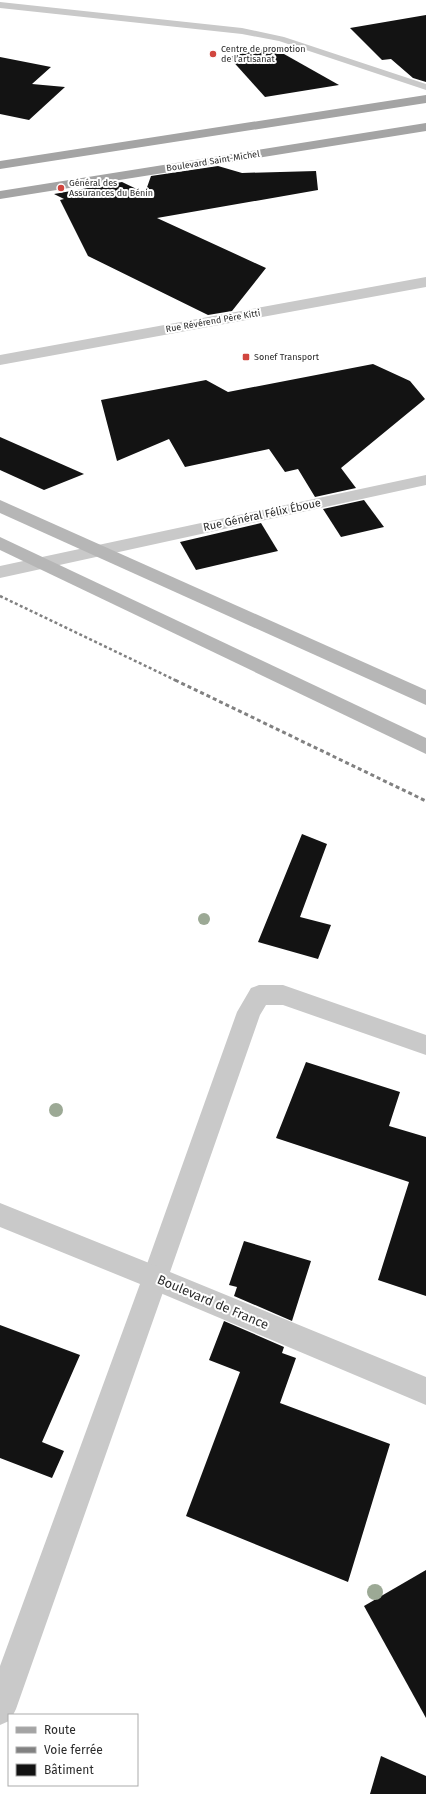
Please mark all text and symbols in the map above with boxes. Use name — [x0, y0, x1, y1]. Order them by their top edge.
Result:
place label: Centre de promotion de l’artisanat — [221, 44, 306, 64]
marker: Centre de promotion de l’artisanat — [208, 49, 218, 59]
street label: Boulevard Saint-Michel — [166, 149, 261, 173]
place label: Général des Assurances du Bénin — [69, 178, 153, 198]
marker: Général des Assurances du Bénin — [56, 183, 66, 193]
street label: Rue Révérend Père Kitti — [165, 308, 261, 334]
marker: Sonef Transport — [241, 352, 251, 362]
place label: Sonef Transport — [254, 352, 320, 362]
street label: Rue Général Félix Éboue — [202, 495, 322, 534]
street label: Boulevard de France — [155, 1272, 271, 1332]
legend — [8, 1714, 138, 1786]
text: Route — [44, 1723, 76, 1737]
text: Voie ferrée — [44, 1743, 103, 1757]
text: Bâtiment — [44, 1763, 94, 1777]

